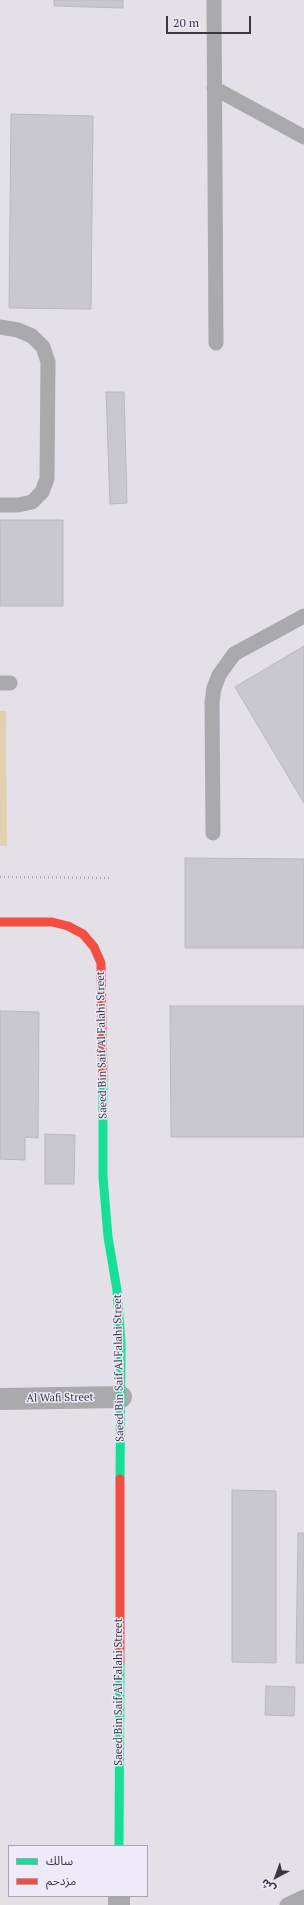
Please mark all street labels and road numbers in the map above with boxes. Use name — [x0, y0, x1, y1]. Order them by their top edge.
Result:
street label: Saeed Bin Saif Al Falahi Street — [94, 971, 110, 1119]
street label: Saeed Bin Saif Al Falahi Street — [111, 1294, 127, 1442]
street label: Al Wafi Street — [26, 1391, 94, 1405]
street label: Saeed Bin Saif Al Falahi Street — [112, 1618, 126, 1766]

